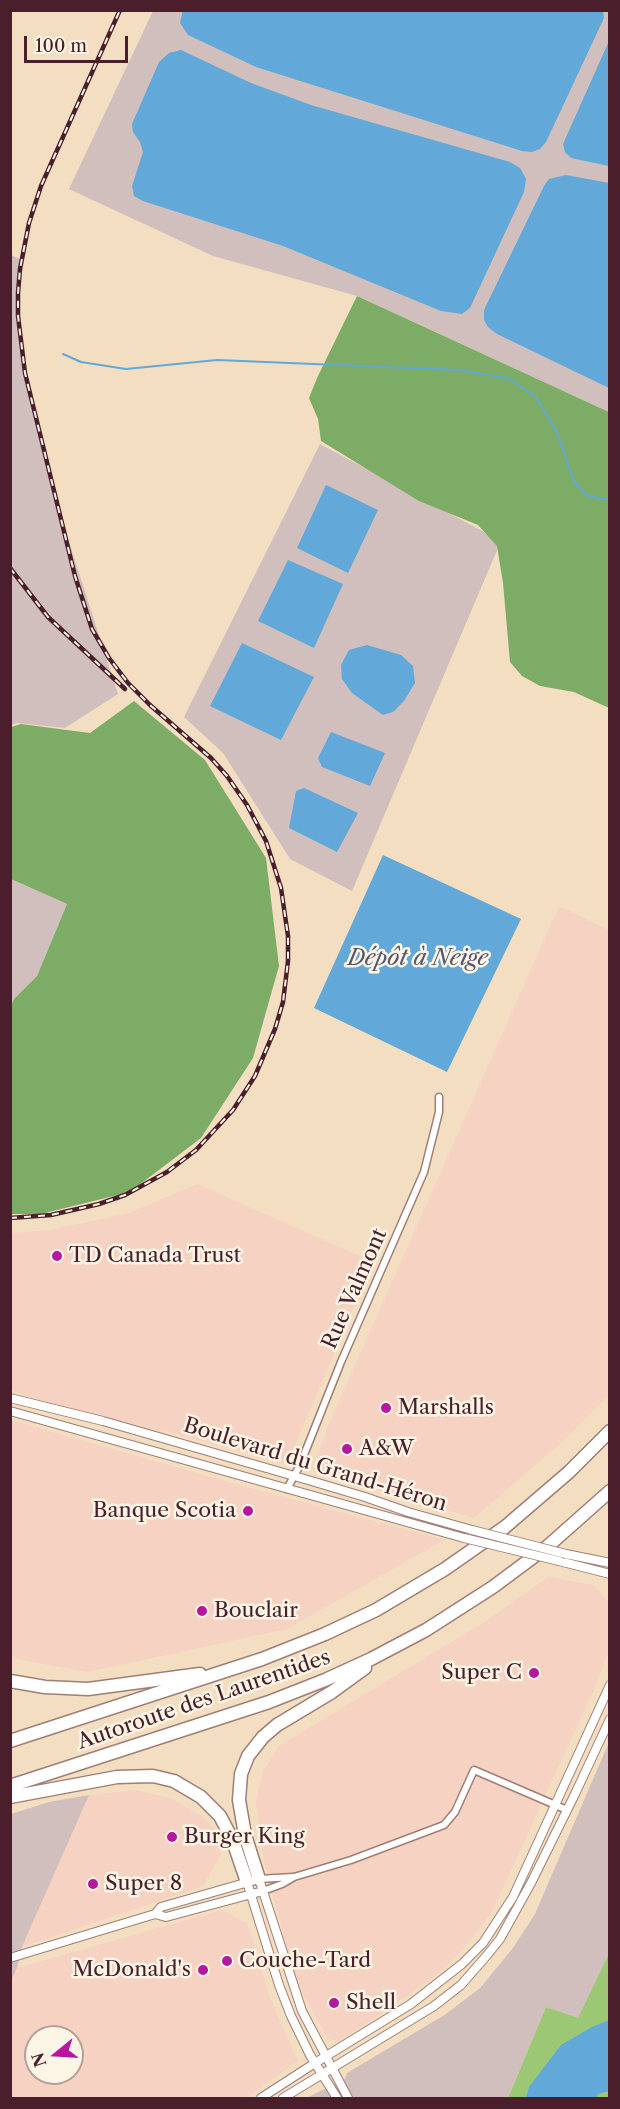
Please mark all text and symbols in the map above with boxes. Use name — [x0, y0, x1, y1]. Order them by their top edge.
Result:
scale bar — [27, 24, 130, 62]
text: 100 m — [35, 35, 87, 57]
water label: Dépôt à Neige — [348, 946, 488, 972]
street label: Rue Valmont — [317, 1225, 393, 1353]
place label: TD Canada Trust — [69, 1243, 241, 1269]
marker: TD Canada Trust — [50, 1249, 64, 1263]
place label: Marshalls — [398, 1395, 494, 1421]
marker: Marshalls — [379, 1401, 393, 1415]
street label: Boulevard du Grand-Héron — [180, 1413, 450, 1517]
place label: A&W — [359, 1436, 414, 1462]
marker: A&W — [340, 1442, 354, 1456]
place label: Banque Scotia — [93, 1498, 236, 1524]
marker: Banque Scotia — [241, 1504, 255, 1518]
place label: Bouclair — [214, 1598, 298, 1624]
marker: Bouclair — [195, 1604, 209, 1618]
street label: Autoroute des Laurentides — [74, 1645, 334, 1755]
place label: Super C — [441, 1660, 522, 1686]
marker: Super C — [527, 1666, 541, 1680]
place label: Burger King — [184, 1824, 304, 1850]
marker: Burger King — [165, 1830, 179, 1844]
place label: Super 8 — [105, 1871, 182, 1897]
marker: Super 8 — [86, 1877, 100, 1891]
place label: Couche-Tard — [239, 1948, 371, 1974]
marker: Couche-Tard — [220, 1954, 234, 1968]
place label: McDonald's — [73, 1957, 191, 1983]
marker: McDonald's — [196, 1963, 210, 1977]
place label: Shell — [346, 1990, 396, 2016]
marker: Shell — [327, 1996, 341, 2010]
north arrow — [24, 2025, 84, 2085]
text: N — [27, 2050, 50, 2070]

